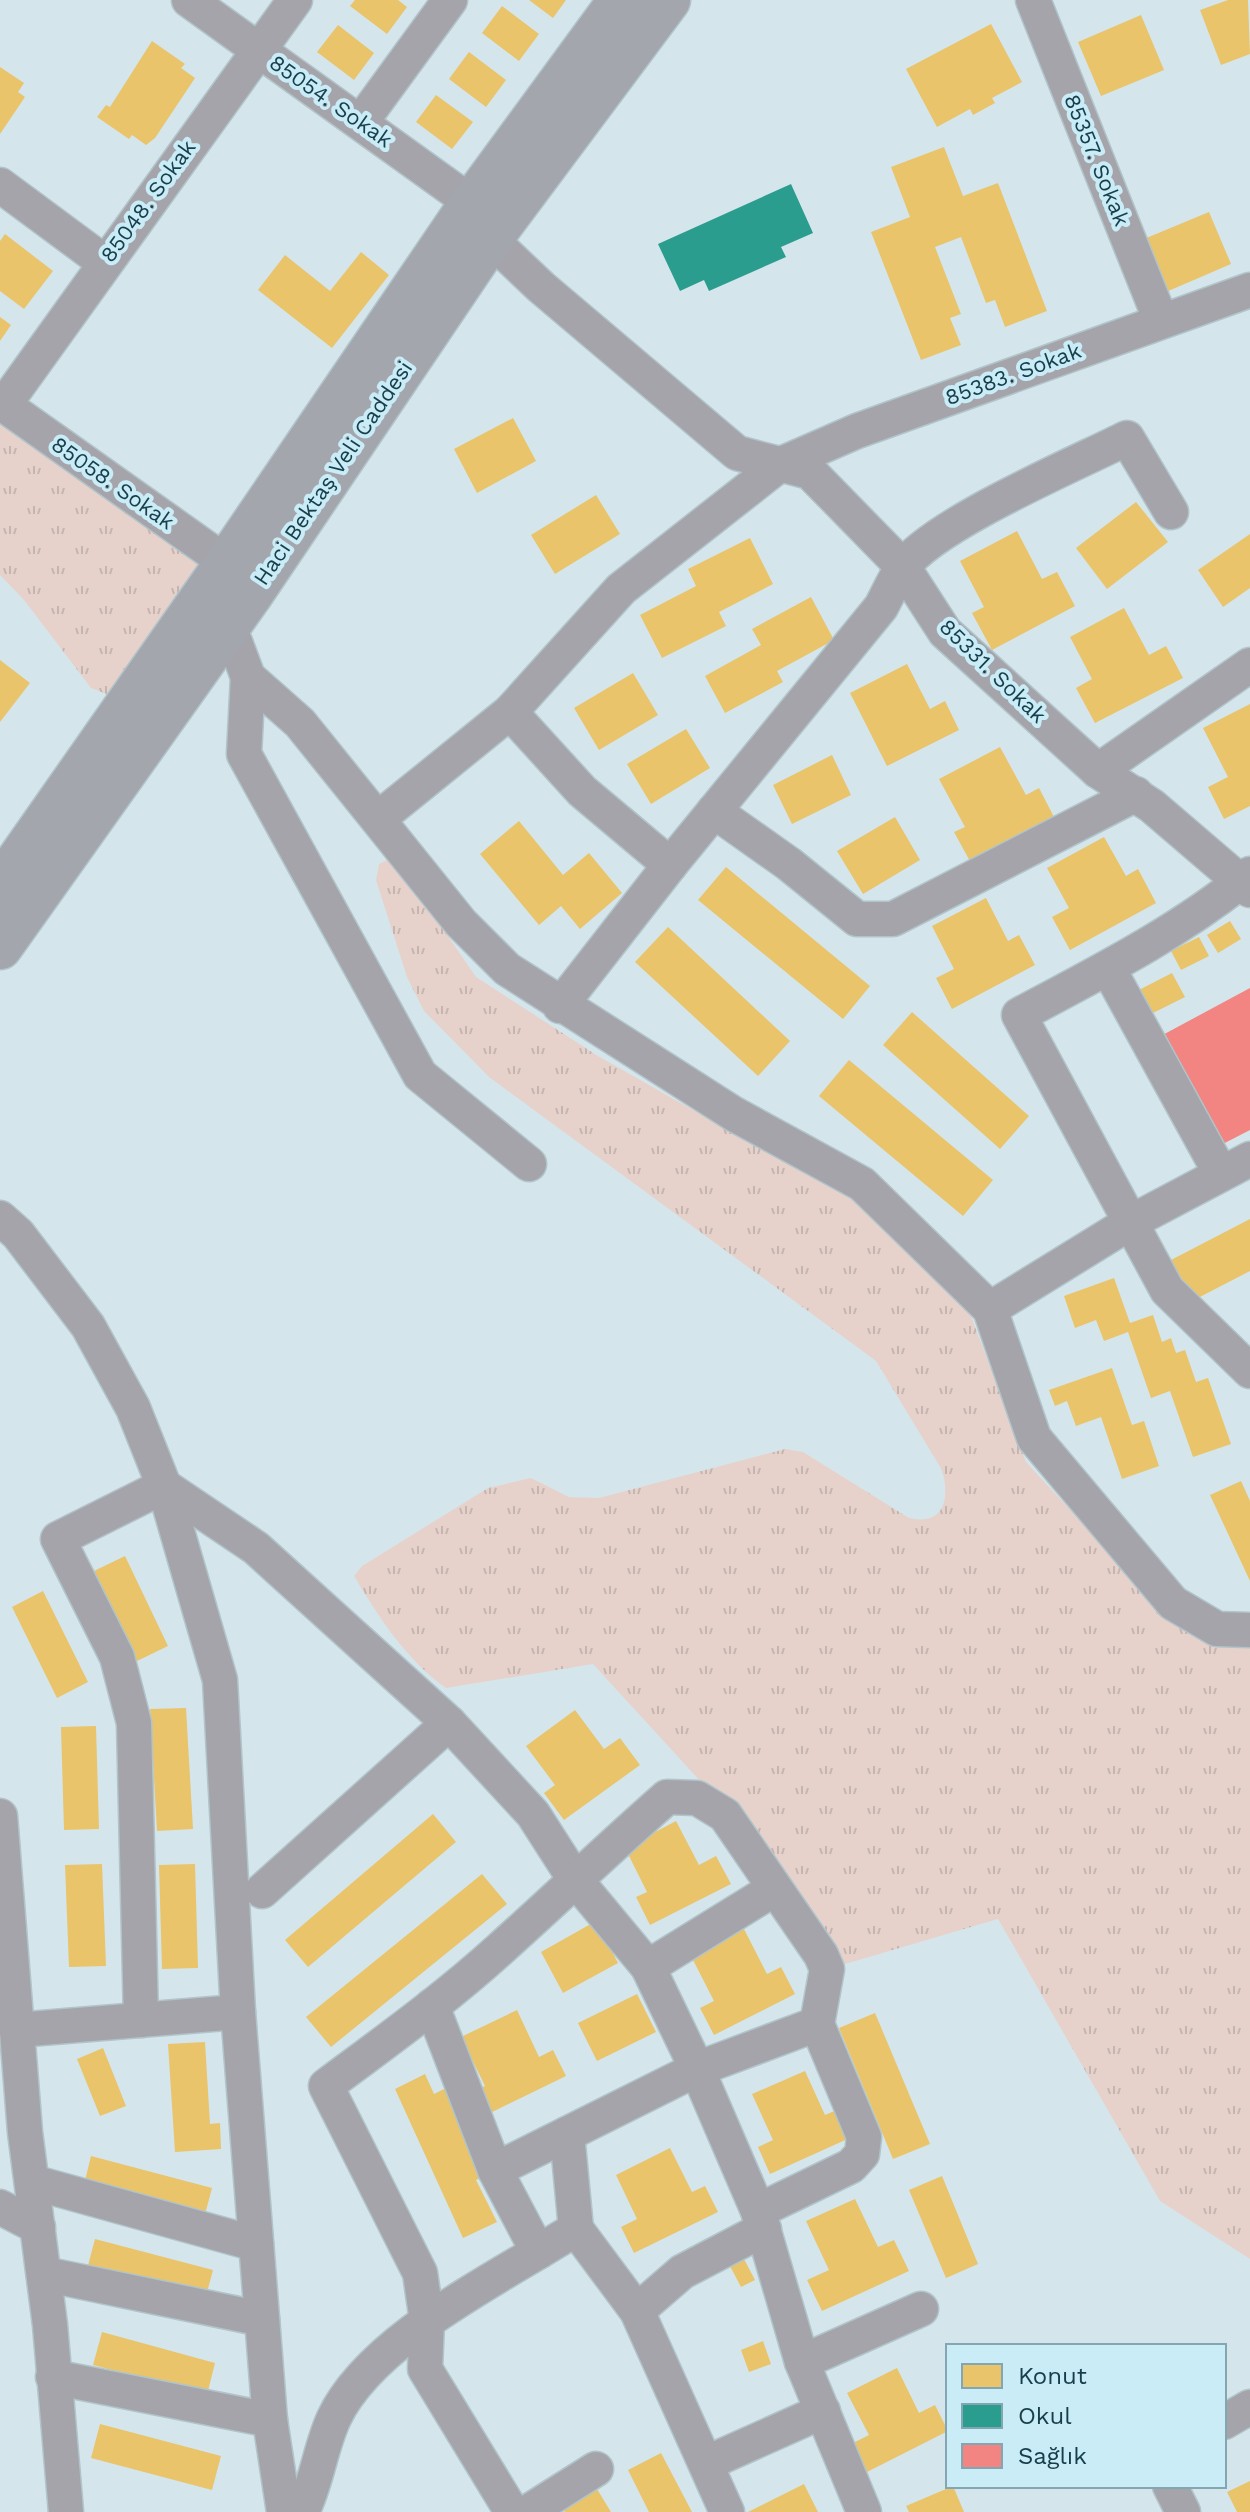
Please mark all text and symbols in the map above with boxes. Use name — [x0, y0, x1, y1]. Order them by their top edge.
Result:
street label: 85054. Sokak — [265, 49, 397, 153]
street label: 85357. Sokak — [1059, 90, 1135, 230]
street label: 85048. Sokak — [95, 135, 201, 267]
street label: 85383. Sokak — [942, 338, 1084, 410]
street label: Haci Bektaş Veli Caddesi — [249, 356, 417, 590]
street label: 85058. Sokak — [47, 431, 179, 535]
street label: 85331. Sokak — [935, 614, 1051, 728]
legend — [946, 2344, 1226, 2488]
text: Konut — [1018, 2362, 1087, 2390]
text: Okul — [1018, 2402, 1072, 2430]
text: Sağlık — [1018, 2442, 1087, 2470]

